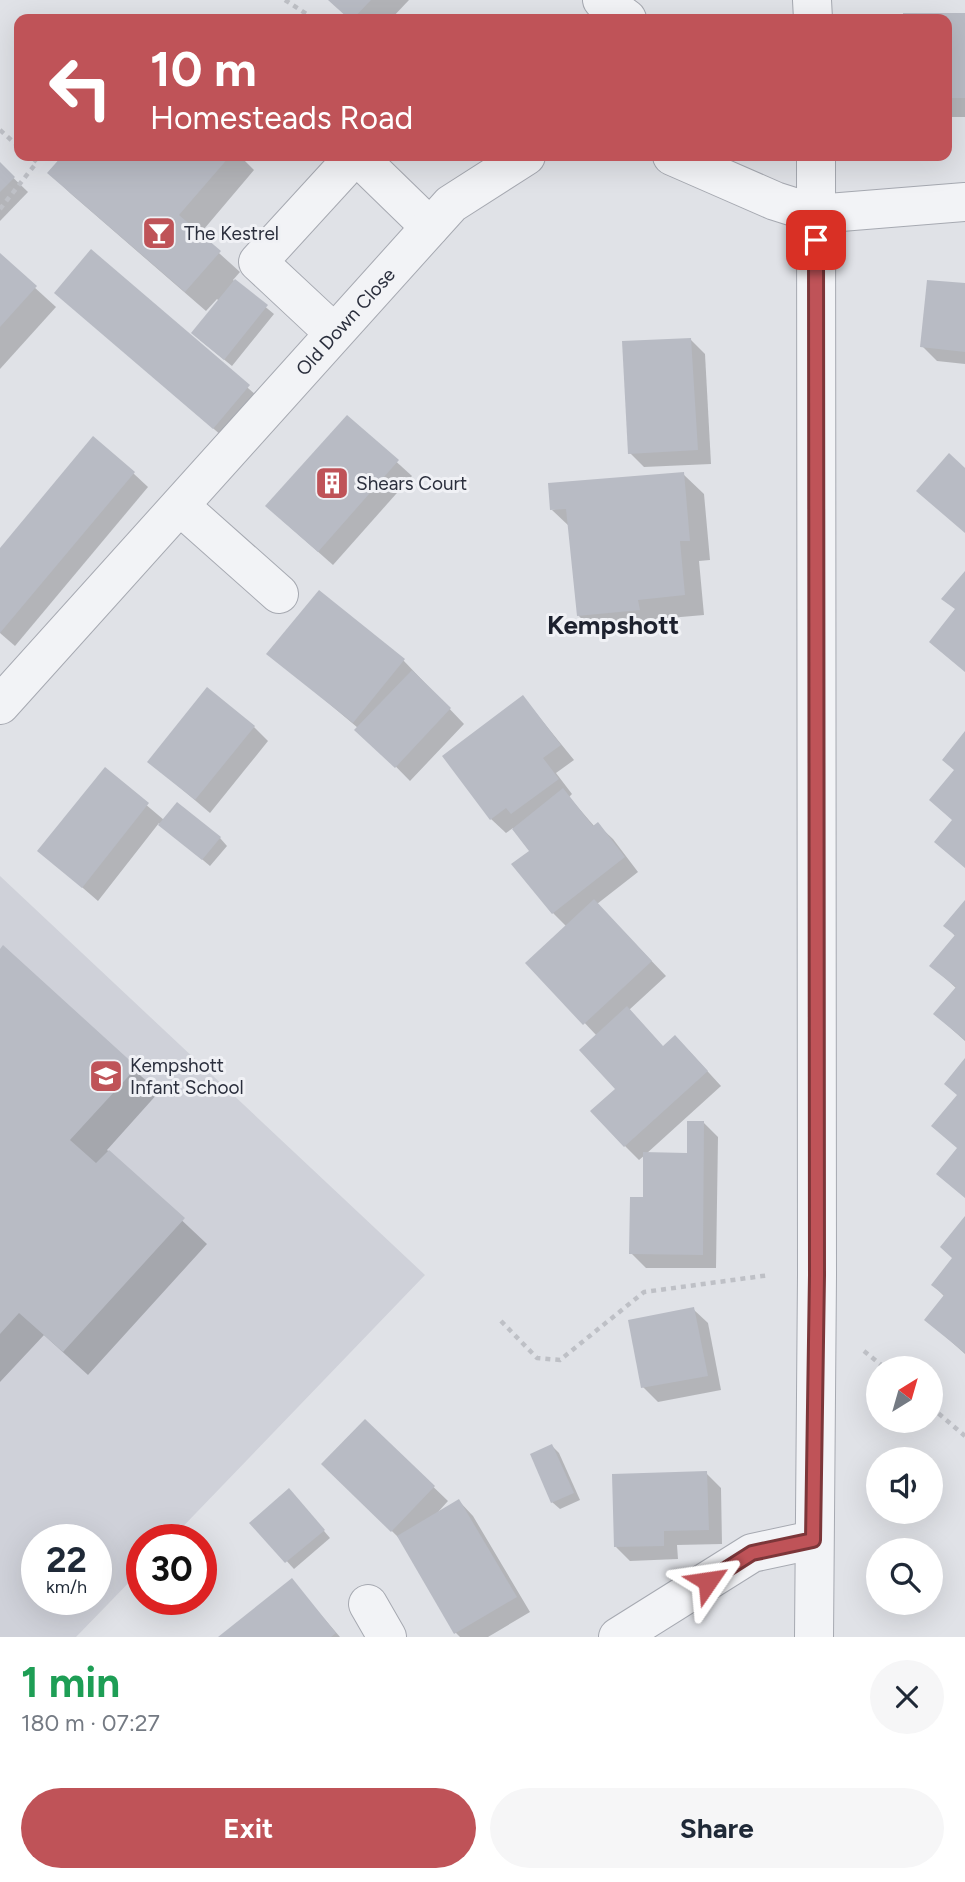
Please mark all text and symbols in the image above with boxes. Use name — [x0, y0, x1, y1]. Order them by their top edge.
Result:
text: 10 m — [150, 39, 257, 98]
icon: left — [35, 42, 126, 133]
text: Homesteads Road — [150, 99, 413, 137]
pin — [786, 210, 846, 270]
bar icon: The Kestrel — [140, 214, 178, 252]
icon: arrive — [797, 221, 835, 259]
place label: The Kestrel — [184, 222, 279, 245]
street label: Old Down Close — [291, 263, 400, 380]
building icon: Shears Court — [313, 464, 351, 502]
place label: Shears Court — [356, 472, 467, 495]
district label: Kempshott — [547, 609, 679, 641]
place label: Kempshott Infant School — [130, 1054, 244, 1099]
school or university icon: Kempshott Infant School — [87, 1057, 125, 1095]
north arrow — [866, 1356, 943, 1433]
map controls — [866, 1356, 943, 1615]
button: sound — [866, 1447, 943, 1524]
speed limit sign: 30 — [126, 1524, 217, 1615]
button: search — [866, 1538, 943, 1615]
text: 22 — [46, 1539, 87, 1581]
position arrow — [671, 1544, 745, 1618]
text: km/h — [46, 1576, 87, 1598]
text: 1 min — [21, 1657, 120, 1708]
button: close — [870, 1660, 944, 1734]
text: 180 m · 07:27 — [21, 1709, 160, 1737]
button: Exit — [21, 1788, 476, 1868]
button: Share — [490, 1788, 944, 1868]

